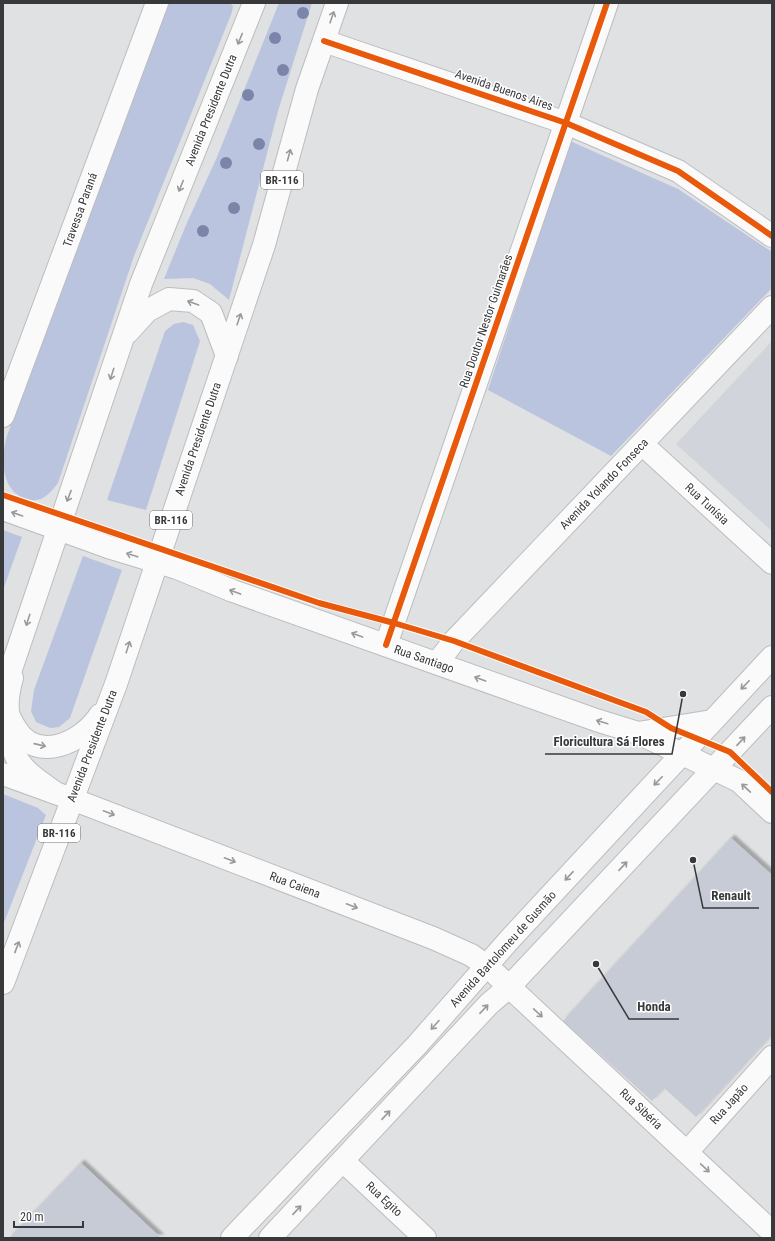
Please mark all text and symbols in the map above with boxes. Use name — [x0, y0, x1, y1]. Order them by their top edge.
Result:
one-way arrow — [329, 11, 336, 24]
one-way arrow — [235, 33, 243, 45]
street label: Avenida Presidente Dutra — [182, 52, 240, 168]
street label: Avenida Buenos Aires — [453, 67, 555, 113]
one-way arrow — [286, 148, 293, 161]
street label: Travessa Paraná — [60, 171, 100, 249]
road number: BR-116 — [261, 171, 303, 189]
one-way arrow — [176, 179, 184, 191]
street label: Rua Doutor Nestor Guimarães — [457, 252, 515, 390]
one-way arrow — [187, 299, 199, 306]
one-way arrow — [236, 314, 244, 326]
one-way arrow — [107, 367, 115, 379]
street label: Avenida Presidente Dutra — [172, 380, 224, 498]
street label: Avenida Yolando Fonseca — [557, 435, 651, 532]
street label: Rua Tunísia — [682, 480, 732, 528]
one-way arrow — [65, 490, 73, 502]
one-way arrow — [11, 510, 24, 517]
road number: BR-116 — [150, 511, 192, 529]
one-way arrow — [126, 550, 138, 558]
one-way arrow — [229, 587, 241, 595]
one-way arrow — [24, 613, 31, 626]
one-way arrow — [352, 631, 364, 639]
one-way arrow — [125, 640, 132, 653]
street label: Rua Santiago — [392, 642, 456, 676]
one-way arrow — [474, 674, 486, 682]
one-way arrow — [740, 680, 750, 690]
street label: Avenida Presidente Dutra — [64, 688, 120, 804]
one-way arrow — [596, 718, 609, 725]
callout: Floricultura Sá Flores — [545, 729, 672, 754]
text: Floricultura Sá Flores — [553, 734, 665, 749]
one-way arrow — [736, 736, 746, 746]
one-way arrow — [33, 742, 46, 750]
one-way arrow — [653, 776, 662, 786]
one-way arrow — [741, 783, 751, 793]
one-way arrow — [102, 809, 114, 817]
road number: BR-116 — [38, 824, 80, 842]
one-way arrow — [224, 856, 236, 864]
one-way arrow — [618, 861, 628, 871]
street label: Rua Caiena — [268, 869, 323, 901]
one-way arrow — [564, 871, 573, 881]
callout: Renault — [703, 883, 759, 908]
street label: Avenida Bartolomeu de Gusmão — [447, 888, 559, 1010]
text: Renault — [711, 888, 751, 903]
one-way arrow — [345, 903, 357, 911]
one-way arrow — [13, 941, 21, 953]
callout: Honda — [629, 994, 679, 1019]
text: Honda — [637, 999, 671, 1014]
one-way arrow — [479, 1004, 489, 1014]
one-way arrow — [533, 1008, 543, 1018]
one-way arrow — [430, 1020, 440, 1030]
street label: Rua Japão — [707, 1081, 751, 1127]
street label: Rua Sibéria — [617, 1086, 665, 1132]
one-way arrow — [381, 1110, 391, 1120]
one-way arrow — [699, 1164, 710, 1173]
street label: Rua Egito — [363, 1179, 405, 1219]
scale bar — [14, 1203, 83, 1229]
one-way arrow — [292, 1205, 302, 1215]
text: 20 m — [20, 1210, 44, 1224]

